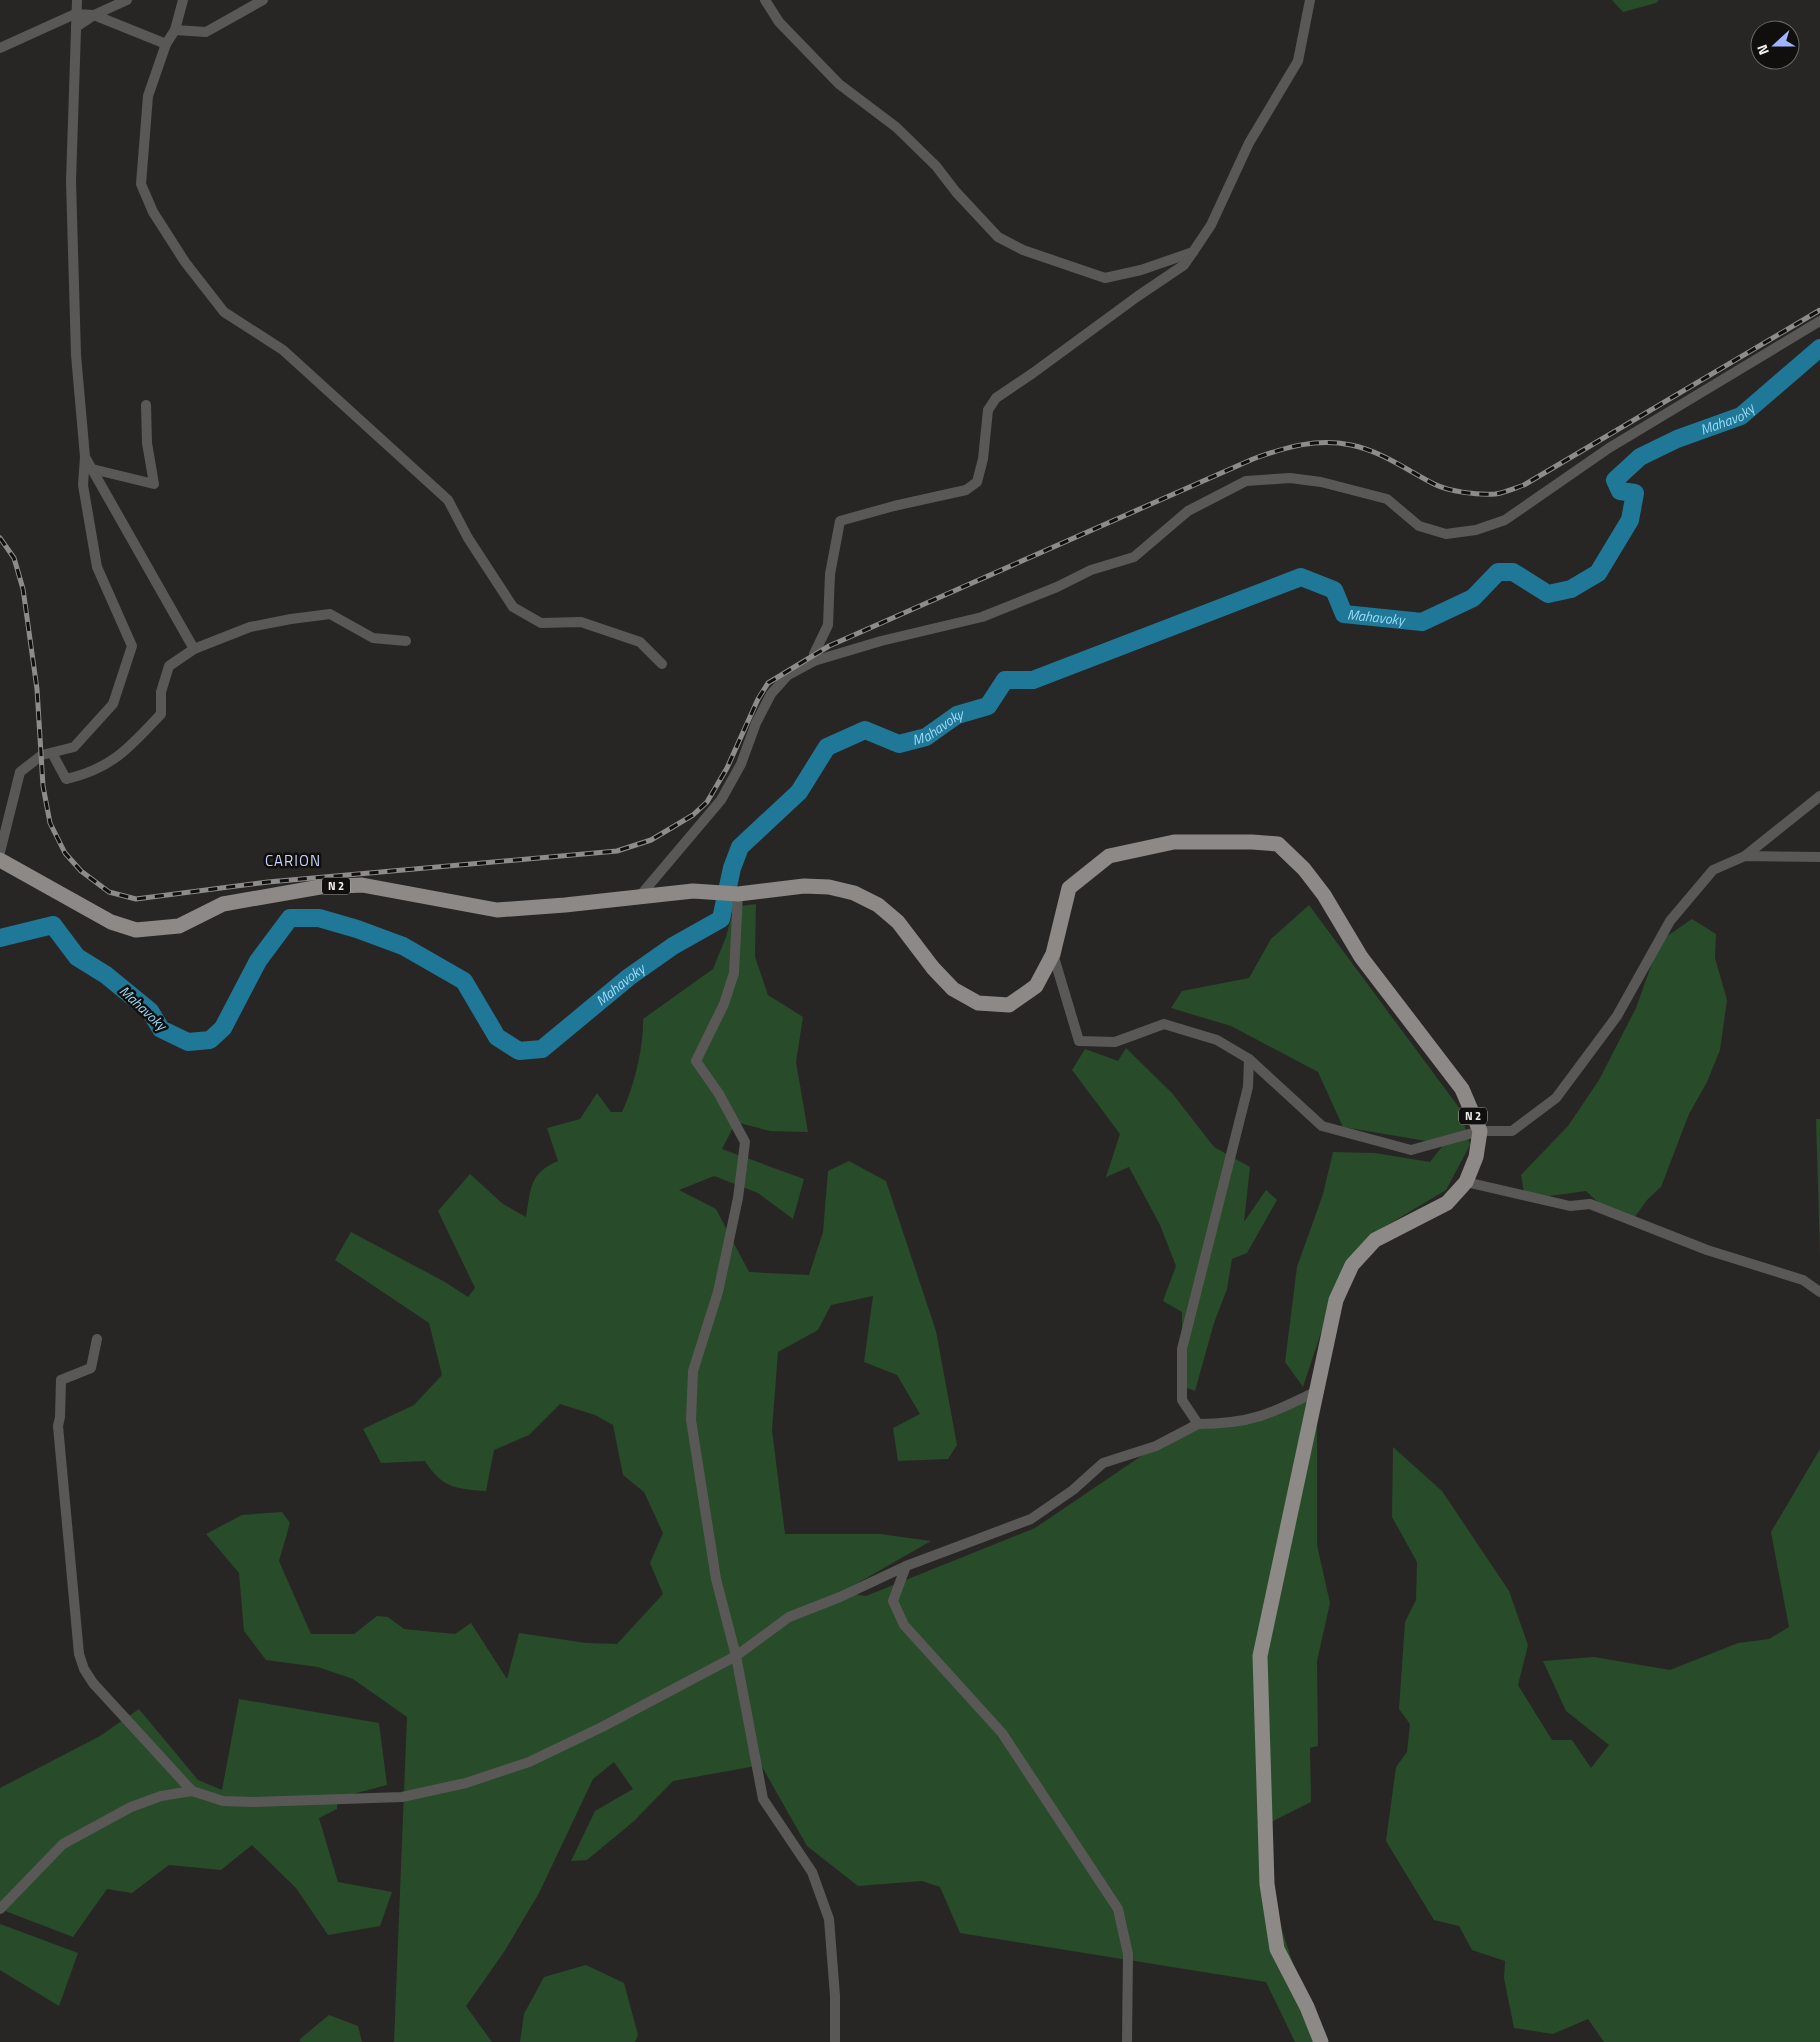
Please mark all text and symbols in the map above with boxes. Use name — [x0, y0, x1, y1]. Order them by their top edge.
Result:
north arrow — [1750, 20, 1800, 70]
text: N — [1751, 42, 1774, 58]
water label: Mahavoky — [1697, 397, 1760, 440]
water label: Mahavoky — [1346, 603, 1407, 630]
water label: Mahavoky — [910, 702, 967, 750]
district label: CARION — [265, 849, 321, 872]
road number: N 2 — [322, 878, 350, 894]
water label: Mahavoky — [591, 957, 650, 1010]
water label: Mahavoky — [115, 980, 173, 1036]
road number: N 2 — [1459, 1108, 1487, 1124]

